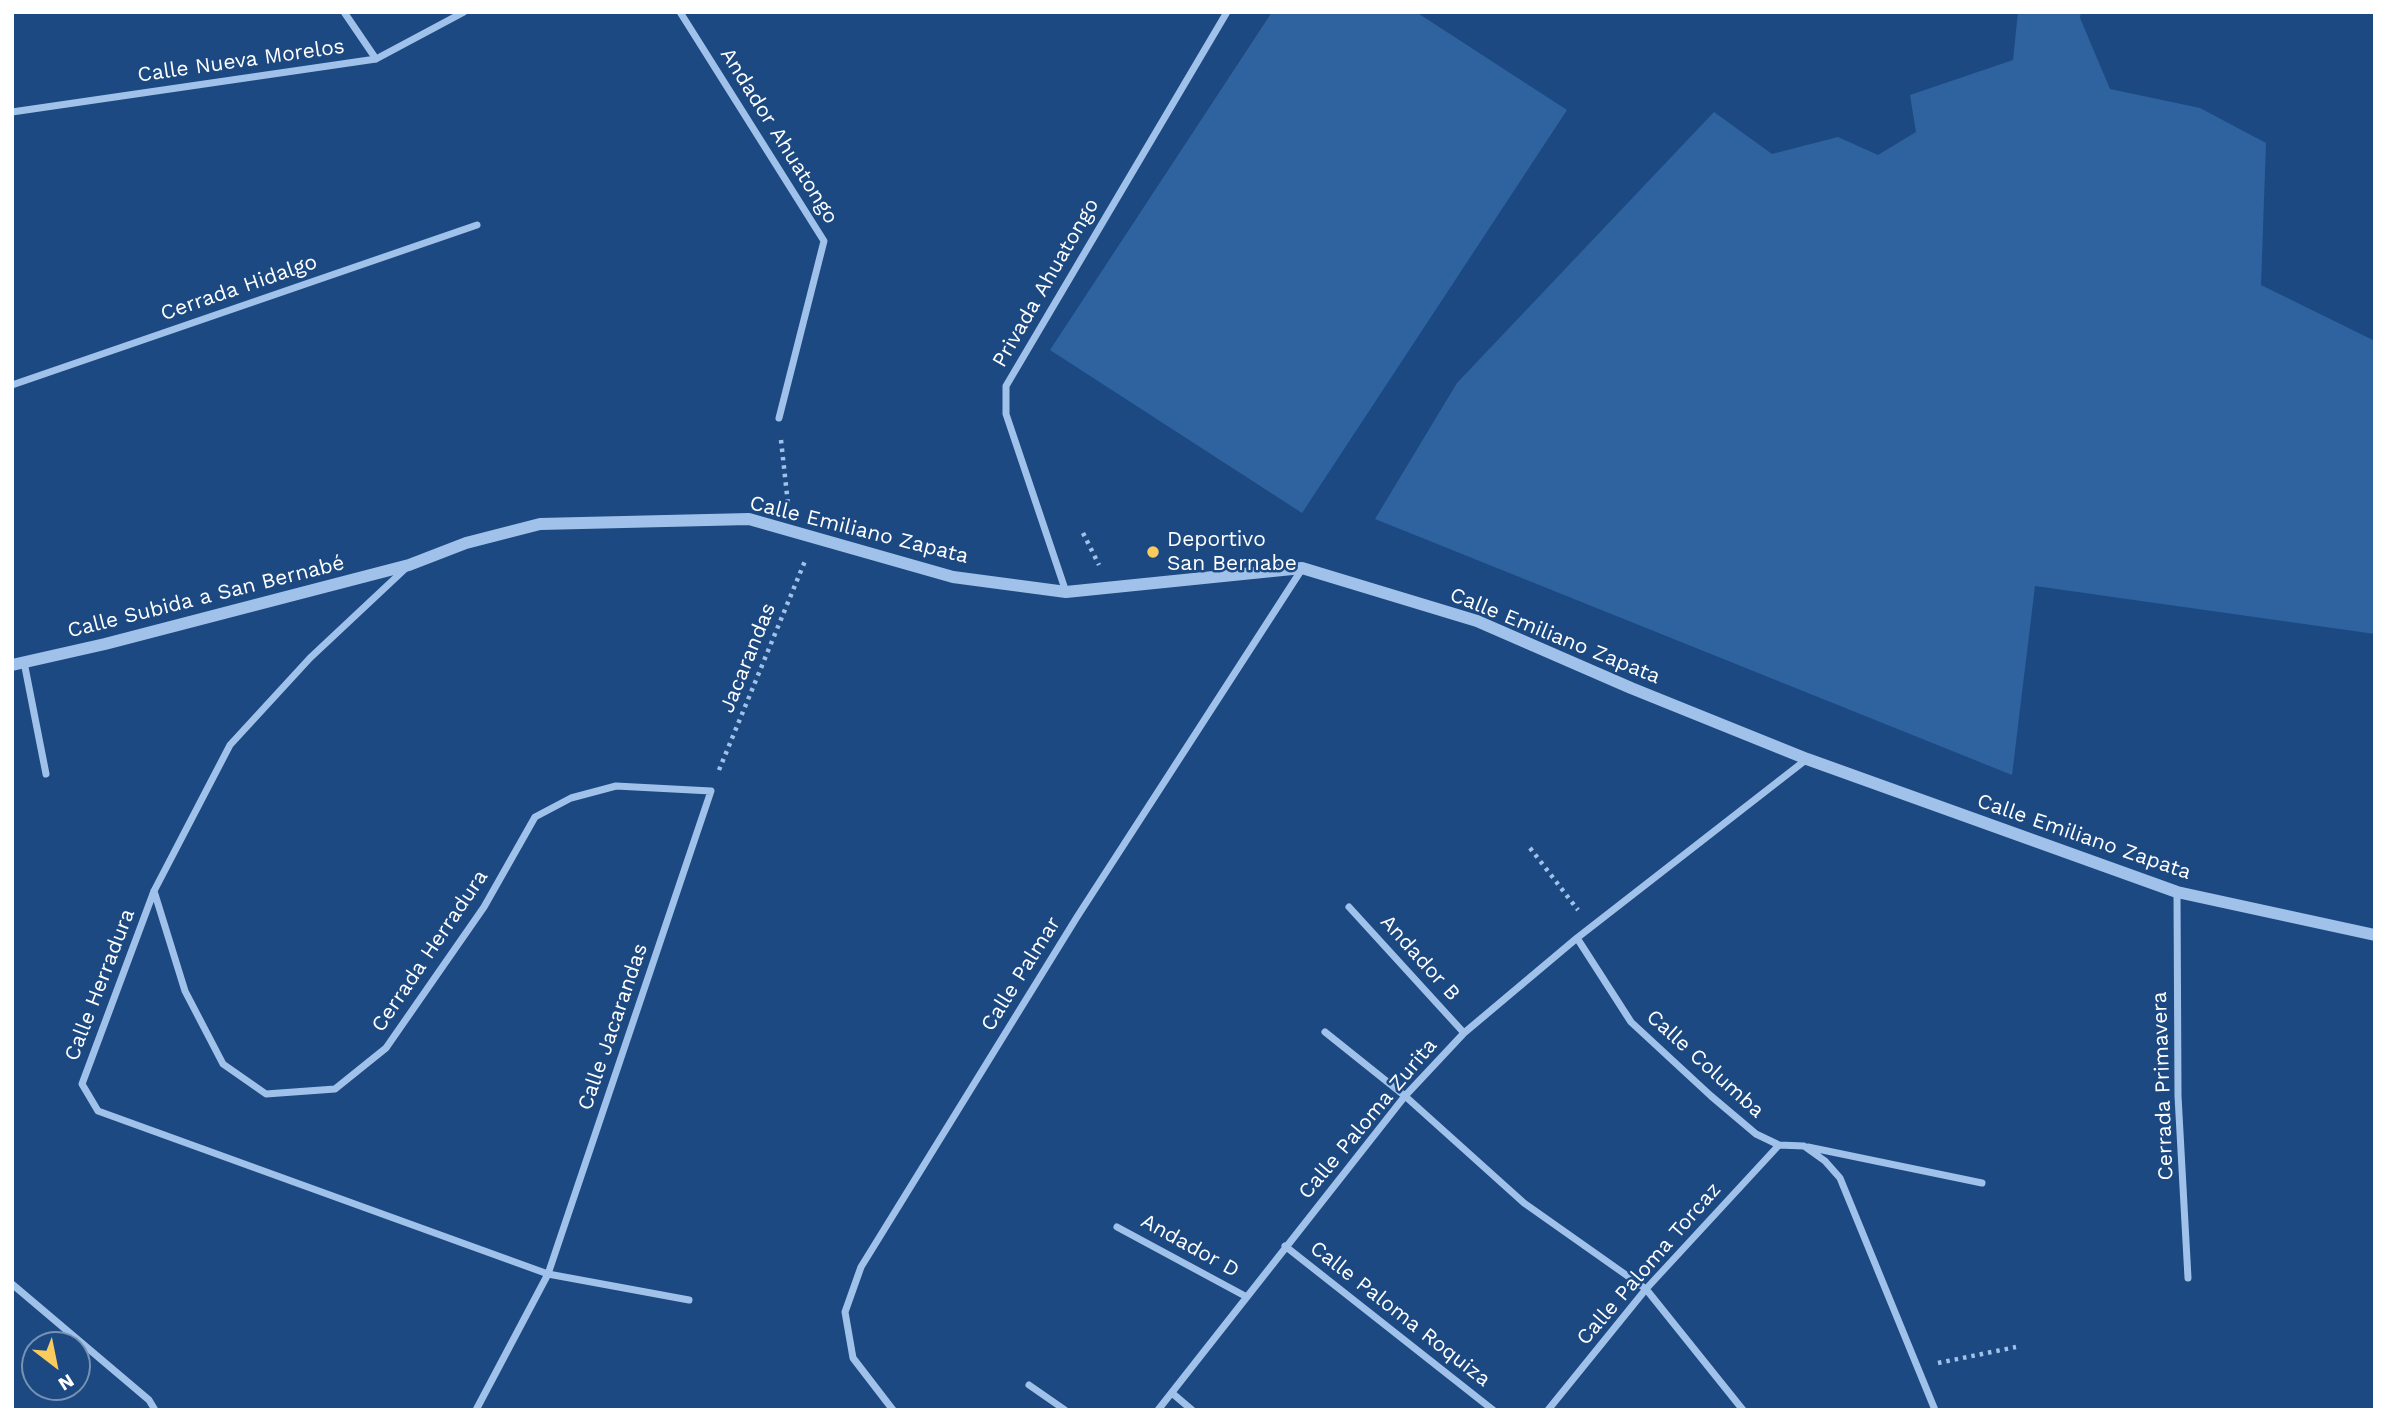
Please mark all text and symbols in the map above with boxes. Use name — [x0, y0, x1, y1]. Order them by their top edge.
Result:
street label: Calle Nueva Morelos — [136, 34, 346, 88]
street label: Andador Ahuatongo — [715, 43, 843, 229]
street label: Privada Ahuatongo — [987, 194, 1105, 372]
street label: Cerrada Hidalgo — [157, 249, 321, 327]
street label: Calle Emiliano Zapata — [747, 491, 971, 569]
place label: Deportivo San Bernabe — [1167, 527, 1297, 577]
marker: Deportivo San Bernabe — [1145, 544, 1161, 560]
street label: Calle Subida a San Bernabé — [65, 550, 347, 644]
street label: Calle Emiliano Zapata — [1446, 582, 1664, 690]
street label: Jacarandas — [715, 599, 781, 717]
street label: Calle Emiliano Zapata — [1974, 789, 2194, 885]
street label: Cerrada Herradura — [366, 865, 494, 1037]
street label: Calle Herradura — [59, 905, 141, 1065]
street label: Andador B — [1375, 910, 1465, 1006]
street label: Calle Palmar — [976, 912, 1066, 1036]
street label: Calle Jacarandas — [573, 940, 653, 1114]
street label: Cerrada Primavera — [2147, 991, 2179, 1181]
street label: Calle Columba — [1641, 1004, 1769, 1124]
street label: Calle Paloma Zurita — [1293, 1034, 1443, 1204]
street label: Calle Paloma Torcaz — [1572, 1178, 1726, 1350]
street label: Andador D — [1136, 1209, 1244, 1283]
street label: Calle Paloma Roquiza — [1305, 1236, 1495, 1392]
north arrow — [21, 1331, 91, 1401]
text: N — [54, 1369, 78, 1396]

